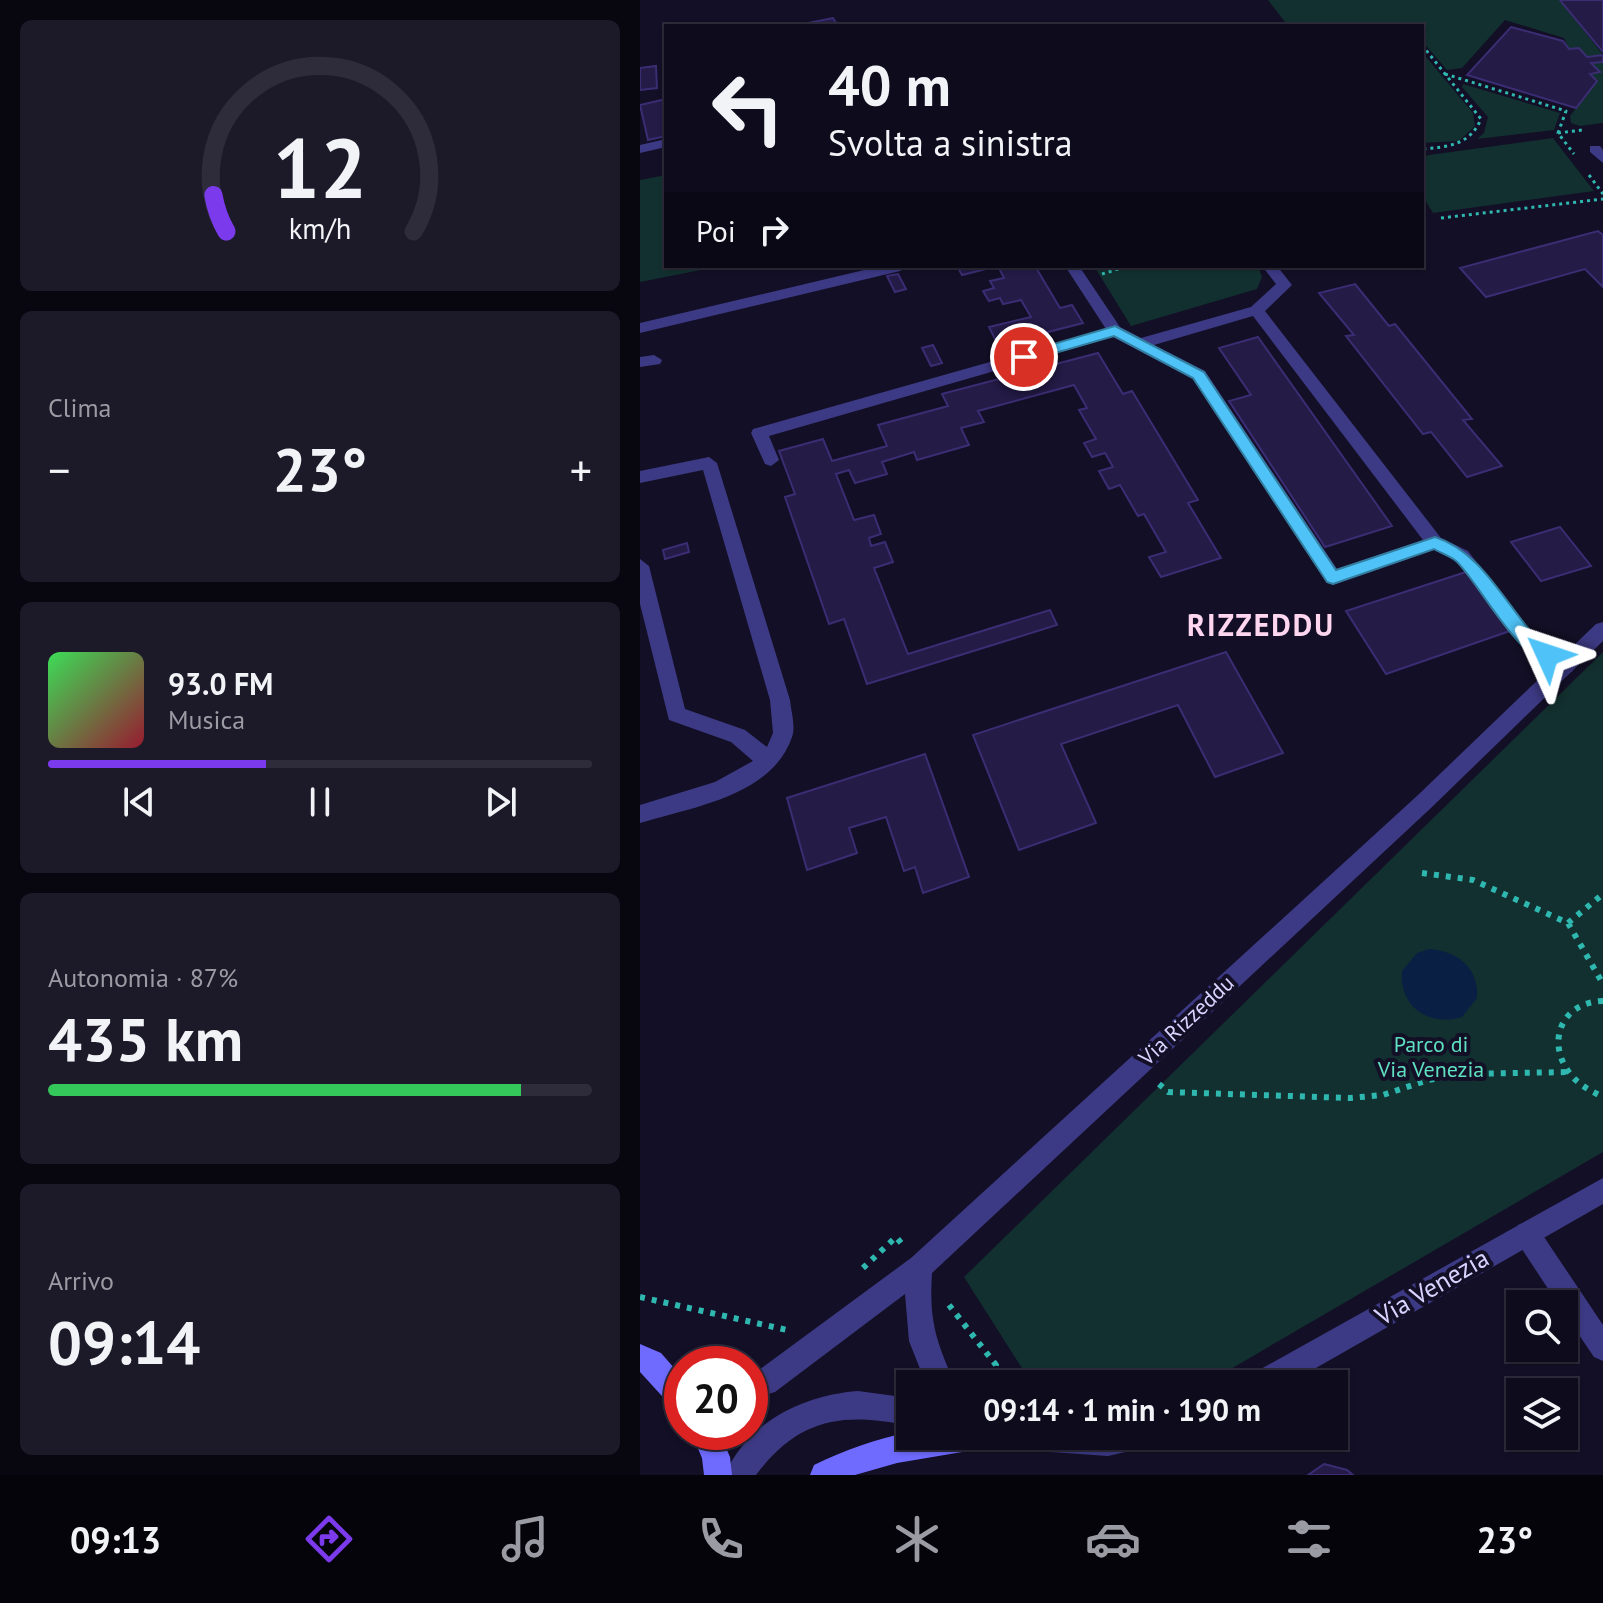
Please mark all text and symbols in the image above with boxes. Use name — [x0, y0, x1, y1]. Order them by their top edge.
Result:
text: 40 m — [828, 49, 951, 121]
icon: left — [696, 56, 800, 160]
text: 12 — [273, 112, 367, 220]
text: Svolta a sinistra — [828, 119, 1073, 166]
icon: right — [752, 208, 796, 252]
text: km/h — [289, 210, 351, 247]
text: Poi — [696, 211, 736, 250]
pin — [990, 323, 1058, 391]
icon: arrive — [1002, 335, 1046, 379]
text: Clima — [48, 391, 111, 424]
text: 23° — [273, 430, 367, 508]
text: − — [48, 441, 70, 498]
text: + — [570, 441, 592, 498]
district label: RIZZEDDU — [1187, 605, 1335, 644]
position arrow — [1505, 613, 1589, 697]
text: 93.0 FM — [168, 664, 273, 703]
text: Musica — [168, 703, 245, 736]
icon: previous — [117, 780, 161, 824]
icon: pause — [298, 780, 342, 824]
icon: next — [479, 780, 523, 824]
text: Autonomia · 87% — [48, 961, 238, 994]
street label: Via Rizzeddu — [1132, 969, 1239, 1072]
text: 435 km — [48, 1000, 243, 1078]
park label: Parco di Via Venezia — [1377, 1030, 1484, 1083]
street label: Via Venezia — [1368, 1241, 1495, 1333]
text: Arrivo — [48, 1264, 114, 1297]
map controls — [1506, 1290, 1578, 1450]
button: search — [1506, 1290, 1578, 1362]
text: 09:14 — [48, 1303, 200, 1381]
speed limit sign: 20 — [664, 1346, 768, 1450]
button: layers — [1506, 1378, 1578, 1450]
text: 09:14 · 1 min · 190 m — [983, 1390, 1261, 1429]
icon: directions — [301, 1511, 357, 1567]
icon: music — [497, 1511, 553, 1567]
icon: phone — [693, 1511, 749, 1567]
icon: climate — [889, 1511, 945, 1567]
icon: car — [1085, 1511, 1141, 1567]
icon: filters — [1281, 1511, 1337, 1567]
text: 09:13 — [70, 1516, 161, 1563]
text: 23° — [1476, 1516, 1533, 1563]

